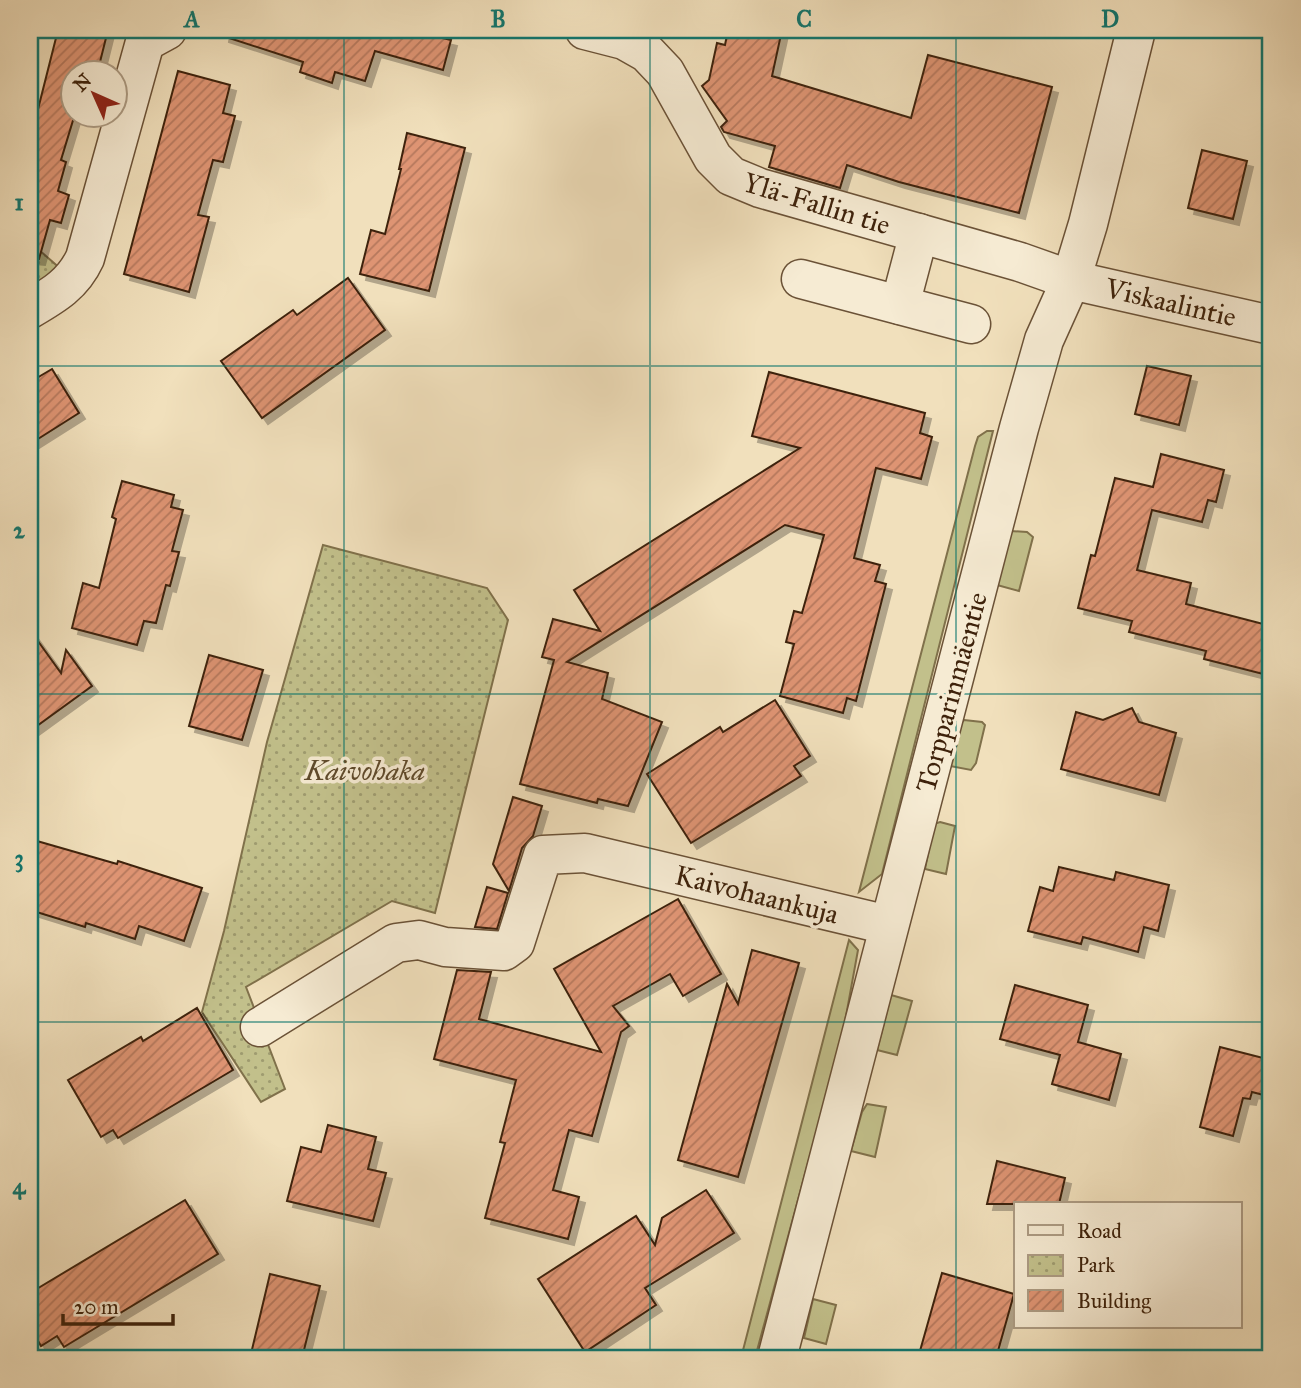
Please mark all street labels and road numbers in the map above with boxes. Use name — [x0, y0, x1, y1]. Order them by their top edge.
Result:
street label: Ylä-Fallin tie — [739, 165, 895, 242]
street label: Viskaalintie — [1101, 270, 1240, 335]
street label: Torpparinmäentie — [908, 588, 995, 796]
street label: Kaivohaankuja — [671, 857, 842, 932]

